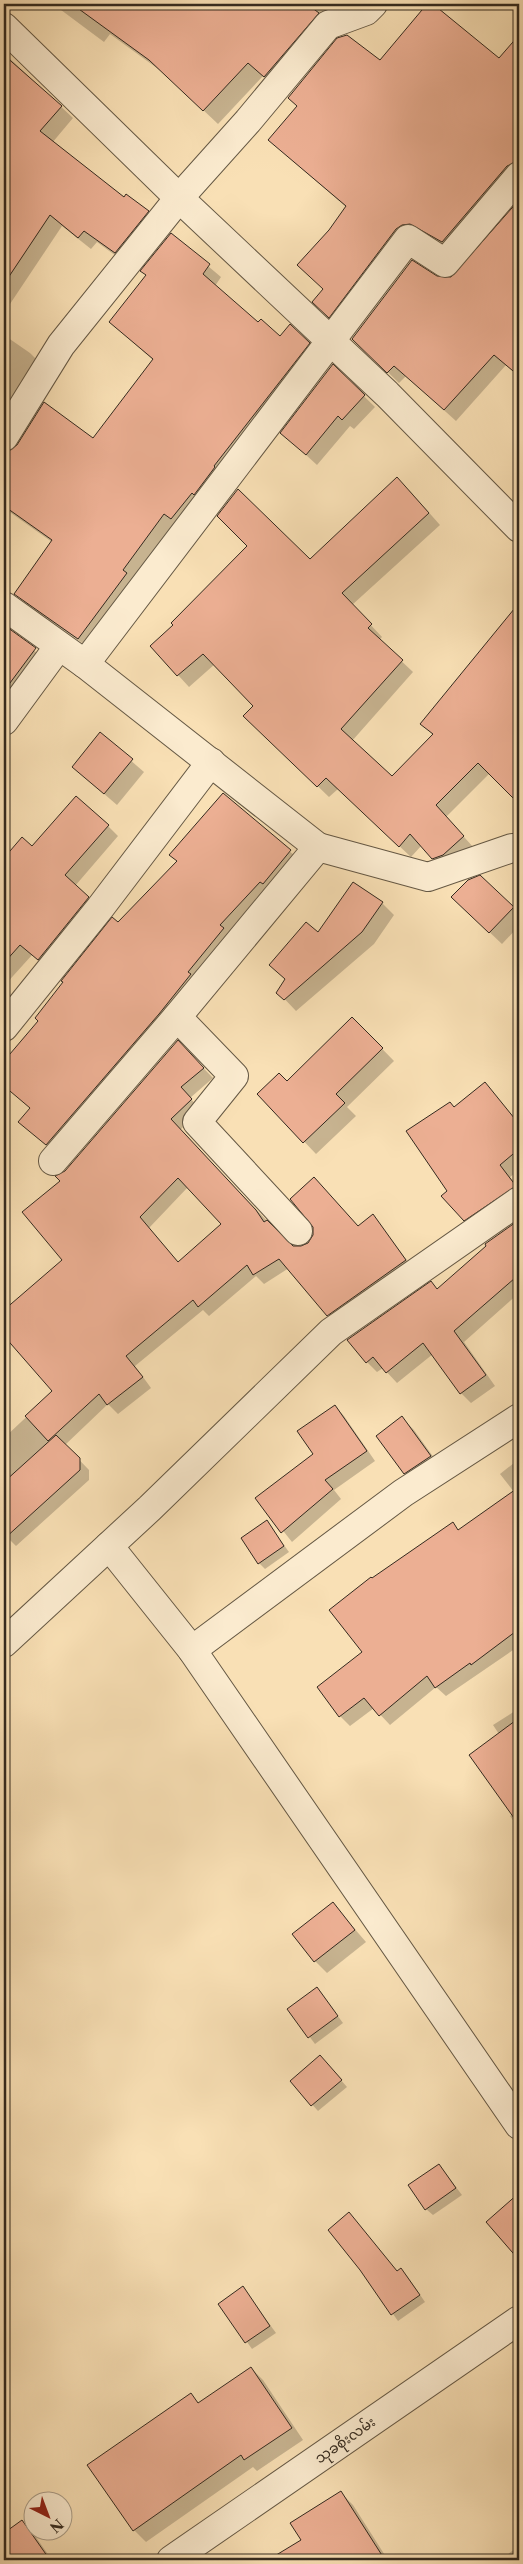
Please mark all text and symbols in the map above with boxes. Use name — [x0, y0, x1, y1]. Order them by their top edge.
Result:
street label: သုခစိုးလမ်း — [311, 2412, 380, 2470]
north arrow — [22, 2492, 72, 2542]
text: N — [46, 2515, 67, 2536]

